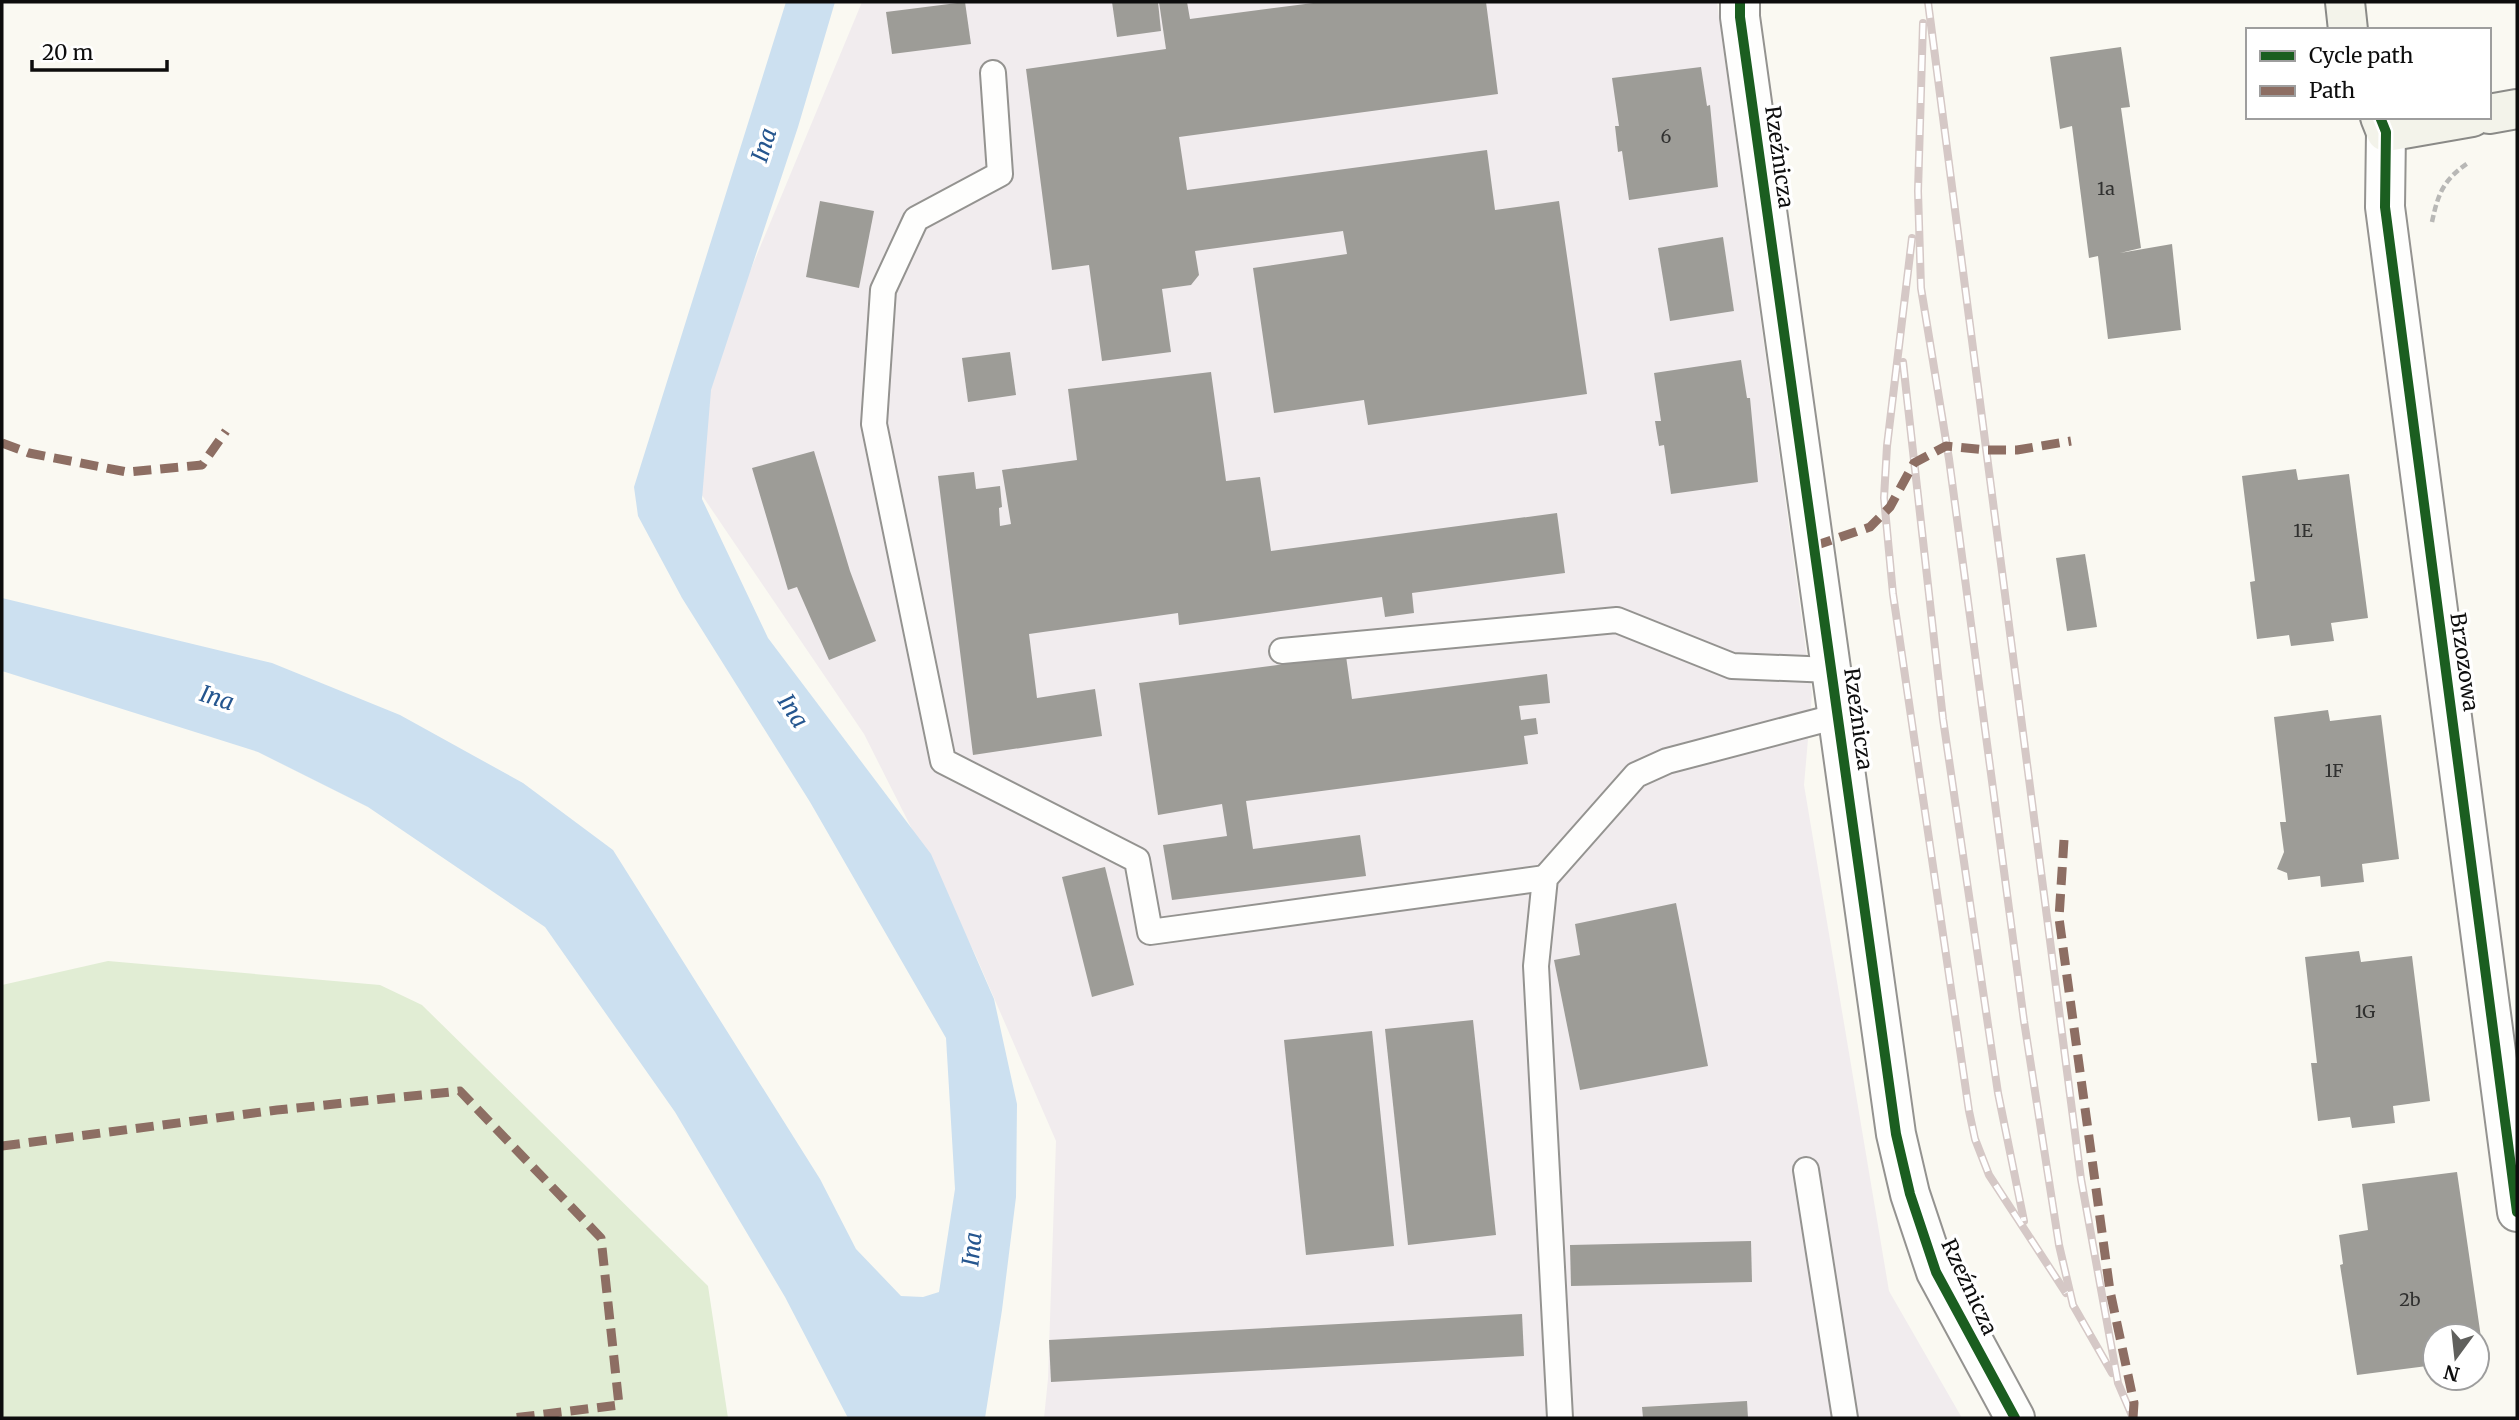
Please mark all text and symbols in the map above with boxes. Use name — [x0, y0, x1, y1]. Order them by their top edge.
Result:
scale bar — [32, 28, 166, 72]
legend — [2246, 28, 2491, 119]
text: 20 m — [42, 39, 94, 66]
text: Cycle path — [2309, 42, 2413, 69]
text: Path — [2309, 77, 2355, 104]
street label: Rzeźnicza — [1759, 104, 1800, 210]
water label: Ina — [744, 124, 783, 166]
house number: 6 — [1661, 125, 1672, 148]
house number: 1a — [2097, 177, 2115, 200]
house number: 1E — [2293, 519, 2313, 542]
street label: Brzozowa — [2444, 611, 2485, 713]
street label: Rzeźnicza — [1838, 666, 1879, 772]
water label: Ina — [196, 678, 238, 717]
water label: Ina — [772, 688, 815, 733]
house number: 1F — [2325, 759, 2343, 782]
house number: 1G — [2355, 1000, 2375, 1023]
water label: Ina — [955, 1230, 988, 1268]
street label: Rzeźnicza — [1935, 1234, 2003, 1339]
house number: 2b — [2399, 1288, 2421, 1311]
north arrow — [2421, 1322, 2491, 1392]
text: N — [2441, 1360, 2462, 1387]

